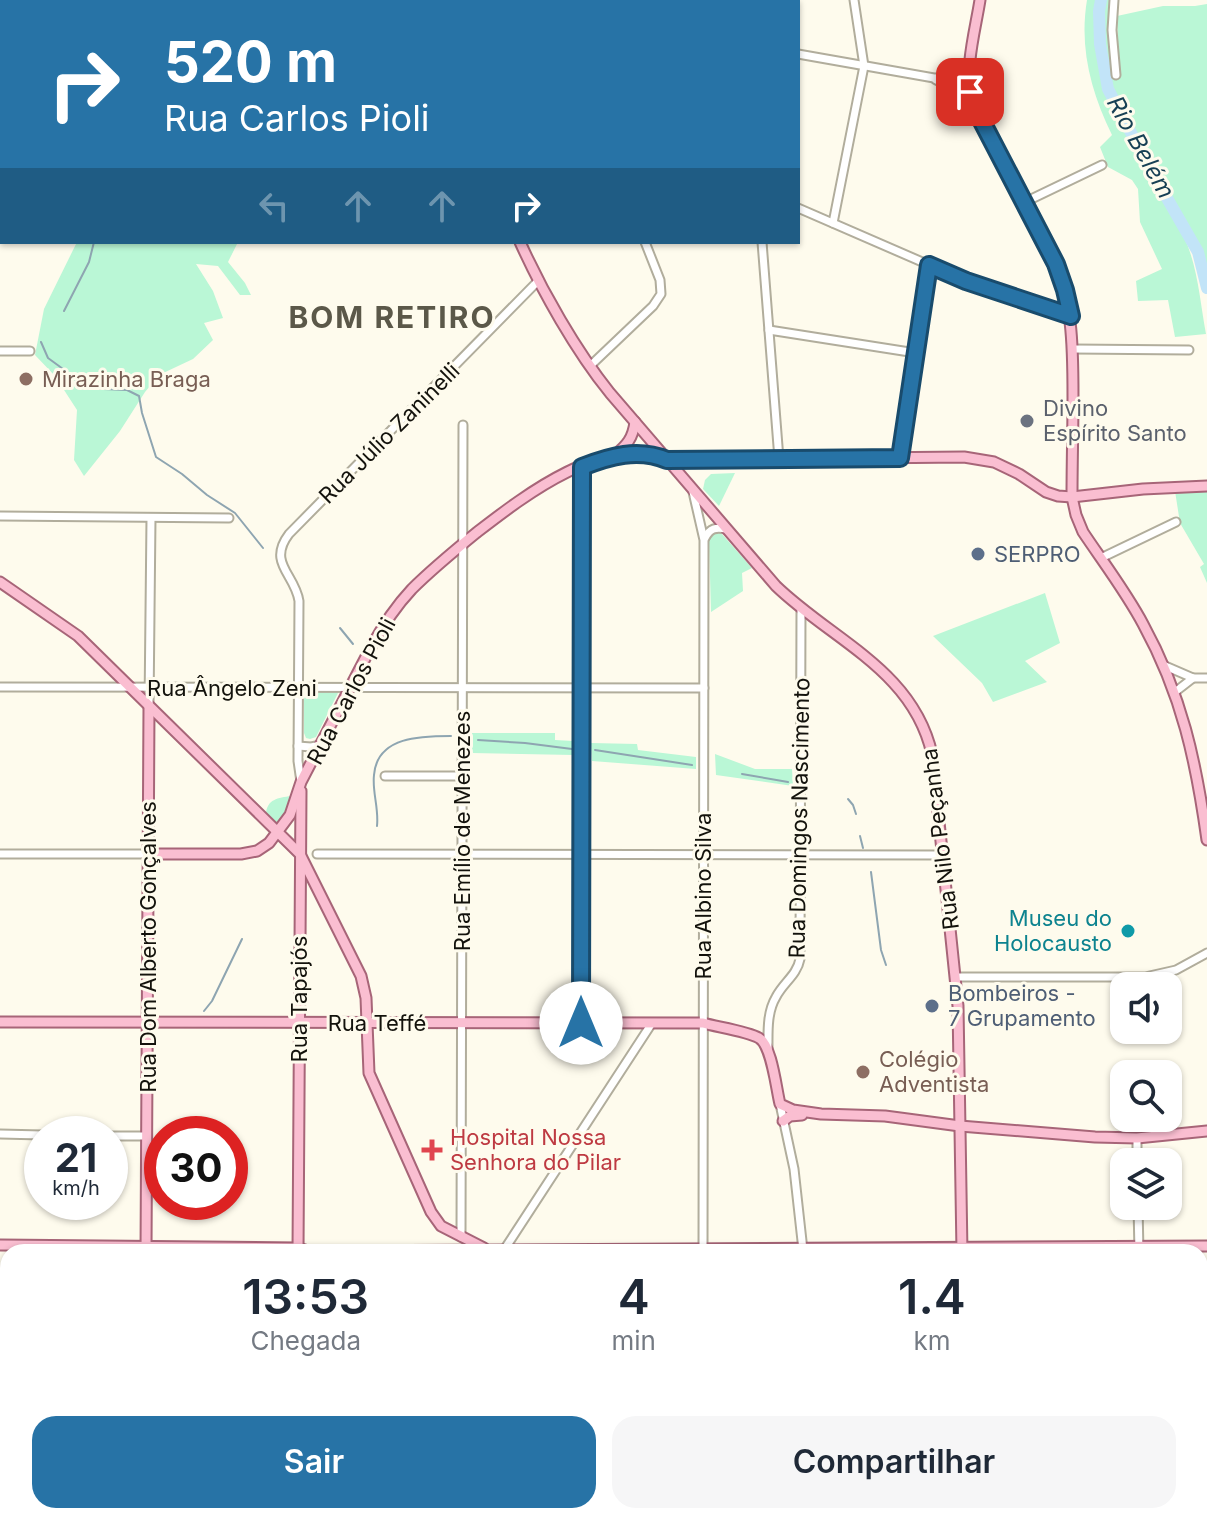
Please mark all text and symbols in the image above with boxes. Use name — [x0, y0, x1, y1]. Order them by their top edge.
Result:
text: 520 m — [164, 28, 337, 96]
icon: right — [32, 32, 136, 136]
pin — [936, 58, 1004, 126]
icon: arrive — [948, 70, 992, 114]
water label: Rio Belém — [1101, 91, 1181, 203]
text: Rua Carlos Pioli — [164, 96, 430, 140]
icon: left — [252, 184, 296, 228]
icon: ahead — [336, 184, 380, 228]
icon: ahead — [420, 184, 464, 228]
icon: right — [504, 184, 548, 228]
district label: BOM RETIRO — [288, 299, 496, 335]
street label: Rua Júlio Zaninelli — [313, 357, 465, 509]
place label: Mirazinha Braga — [42, 366, 211, 392]
marker: Mirazinha Braga — [17, 370, 35, 388]
place label: Divino Espírito Santo — [1043, 395, 1187, 446]
marker: Divino Espírito Santo — [1018, 412, 1036, 430]
place label: SERPRO — [994, 541, 1081, 567]
marker: SERPRO — [969, 545, 987, 563]
street label: Rua Carlos Pioli — [301, 613, 401, 769]
street label: Rua Ângelo Zeni — [147, 675, 317, 701]
street label: Rua Domingos Nascimento — [784, 678, 814, 958]
street label: Rua Emílio de Menezes — [449, 711, 475, 951]
street label: Rua Nilo Peçanha — [916, 747, 964, 931]
street label: Rua Dom Alberto Gonçalves — [135, 801, 161, 1093]
street label: Rua Albino Silva — [690, 813, 716, 979]
place label: Museu do Holocausto — [994, 905, 1112, 956]
marker: Museu do Holocausto — [1119, 922, 1137, 940]
street label: Rua Tapajós — [286, 936, 312, 1062]
map controls — [1110, 972, 1182, 1220]
button: sound — [1110, 972, 1182, 1044]
place label: Bombeiros - 7 Grupamento — [948, 980, 1096, 1031]
position arrow — [539, 981, 623, 1065]
marker: Bombeiros - 7 Grupamento — [923, 997, 941, 1015]
street label: Rua Teffé — [328, 1010, 426, 1036]
place label: Colégio Adventista — [879, 1046, 989, 1097]
button: search — [1110, 1060, 1182, 1132]
marker: Colégio Adventista — [854, 1063, 872, 1081]
speed limit sign: 30 — [144, 1116, 248, 1220]
place label: Hospital Nossa Senhora do Pilar — [450, 1124, 621, 1175]
text: 21 — [55, 1133, 97, 1182]
marker: Hospital Nossa Senhora do Pilar — [421, 1139, 443, 1161]
button: layers — [1110, 1148, 1182, 1220]
text: km/h — [52, 1176, 100, 1200]
text: 13:53 — [242, 1267, 369, 1326]
text: 4 — [618, 1267, 650, 1326]
text: 1.4 — [898, 1267, 966, 1326]
text: Chegada — [250, 1325, 361, 1356]
text: min — [611, 1325, 656, 1356]
text: km — [913, 1325, 950, 1356]
button: Sair — [32, 1416, 596, 1508]
button: Compartilhar — [612, 1416, 1176, 1508]

